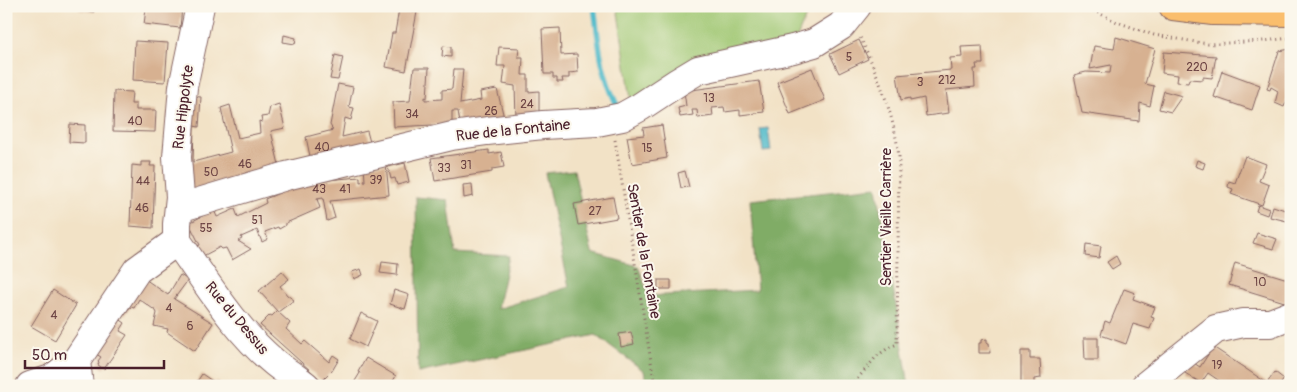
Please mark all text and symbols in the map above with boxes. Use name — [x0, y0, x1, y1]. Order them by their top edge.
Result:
house number: 5 — [846, 50, 852, 65]
house number: 220 — [1186, 60, 1208, 75]
street label: Rue Hippolyte — [169, 63, 198, 150]
house number: 212 — [938, 73, 956, 88]
house number: 3 — [917, 75, 924, 90]
house number: 13 — [703, 91, 715, 106]
house number: 24 — [520, 97, 534, 112]
house number: 26 — [484, 104, 498, 119]
house number: 34 — [405, 107, 419, 122]
house number: 40 — [127, 114, 143, 129]
street label: Rue de la Fontaine — [455, 115, 572, 146]
house number: 40 — [314, 140, 330, 155]
house number: 15 — [641, 141, 653, 156]
street label: Sentier Vieille Carrière — [877, 147, 896, 286]
house number: 46 — [238, 157, 252, 172]
house number: 31 — [460, 158, 472, 173]
house number: 33 — [437, 161, 451, 176]
house number: 50 — [204, 165, 218, 180]
house number: 39 — [370, 173, 382, 188]
house number: 44 — [136, 174, 150, 189]
house number: 43 — [312, 182, 326, 197]
house number: 41 — [339, 182, 351, 197]
street label: Sentier de la Fontaine — [622, 182, 665, 321]
house number: 46 — [135, 201, 149, 216]
house number: 27 — [588, 204, 602, 219]
house number: 51 — [251, 213, 263, 228]
house number: 55 — [199, 221, 213, 236]
house number: 10 — [1254, 275, 1266, 290]
street label: Rue du Dessus — [201, 278, 273, 359]
house number: 4 — [166, 301, 173, 316]
house number: 4 — [51, 308, 58, 323]
house number: 6 — [187, 319, 194, 334]
scale bar — [25, 337, 164, 369]
text: 50 m — [32, 346, 67, 365]
house number: 19 — [1212, 358, 1222, 373]

